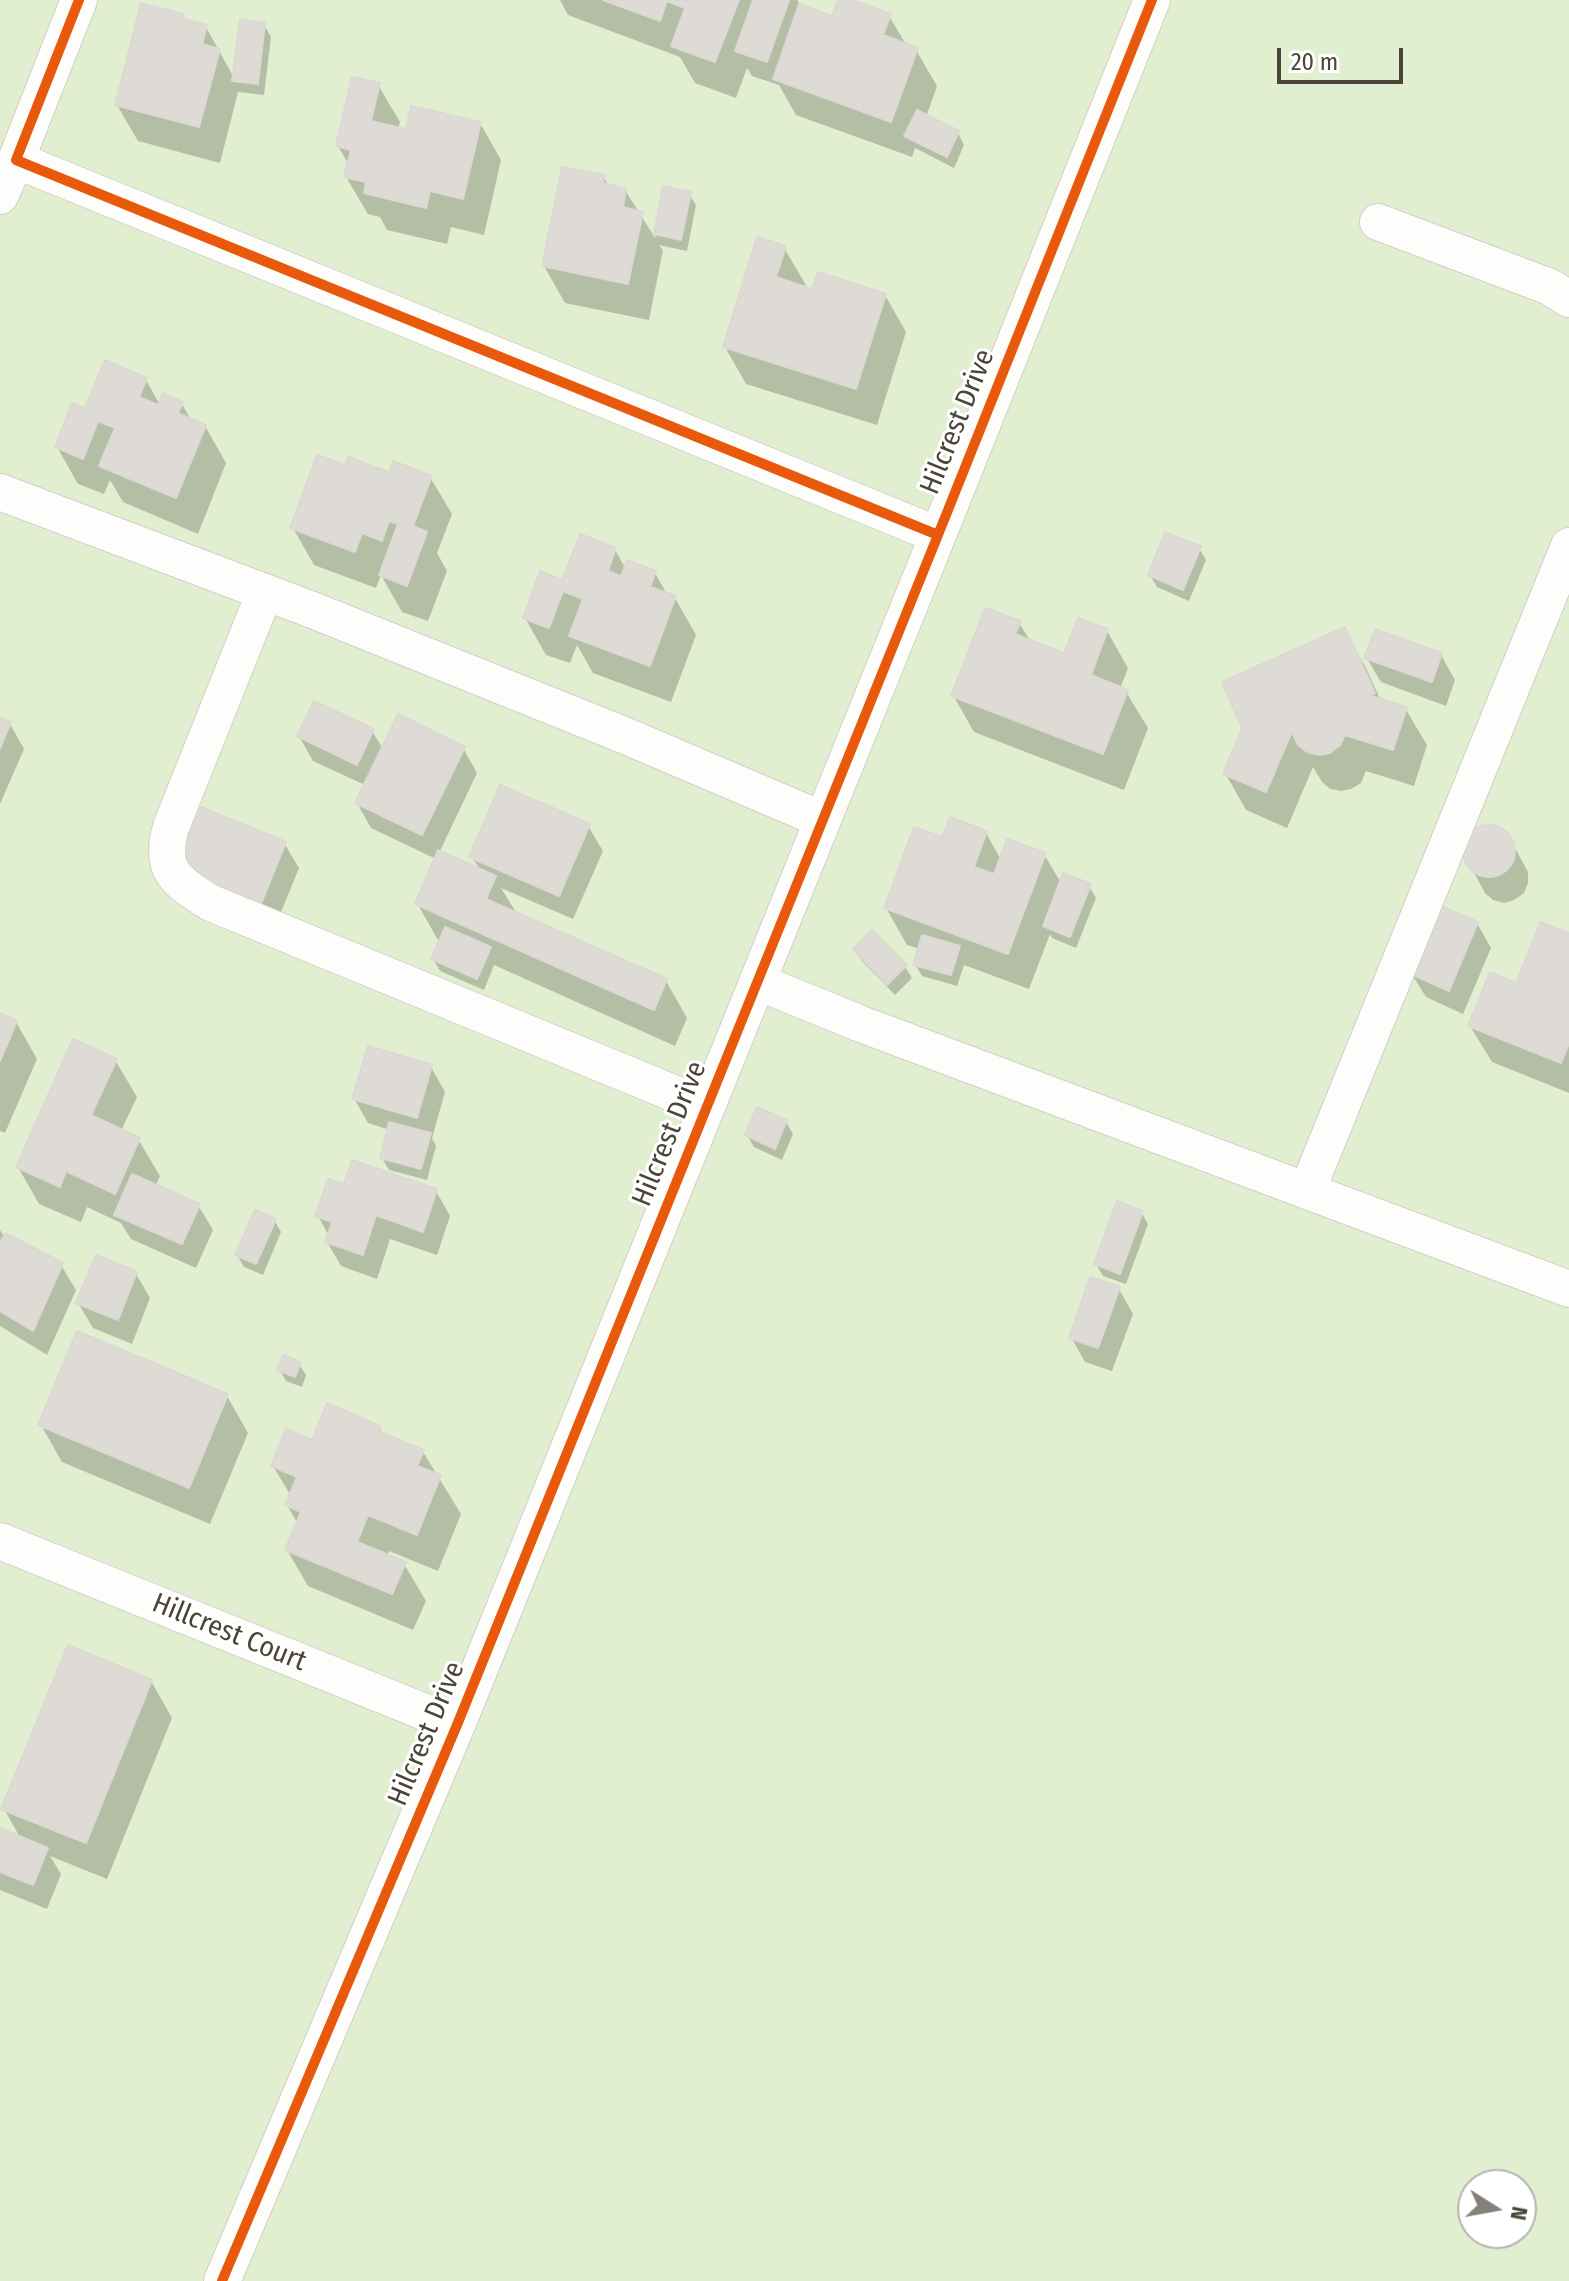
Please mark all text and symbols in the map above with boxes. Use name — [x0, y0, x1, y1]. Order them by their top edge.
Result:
scale bar — [1281, 32, 1407, 82]
text: 20 m — [1291, 48, 1338, 76]
street label: Hilcrest Drive — [914, 345, 1002, 499]
street label: Hilcrest Drive — [626, 1057, 714, 1211]
street label: Hillcrest Court — [147, 1587, 311, 1679]
street label: Hilcrest Drive — [382, 1657, 472, 1811]
north arrow — [1457, 2169, 1537, 2249]
text: N — [1505, 2204, 1534, 2222]

